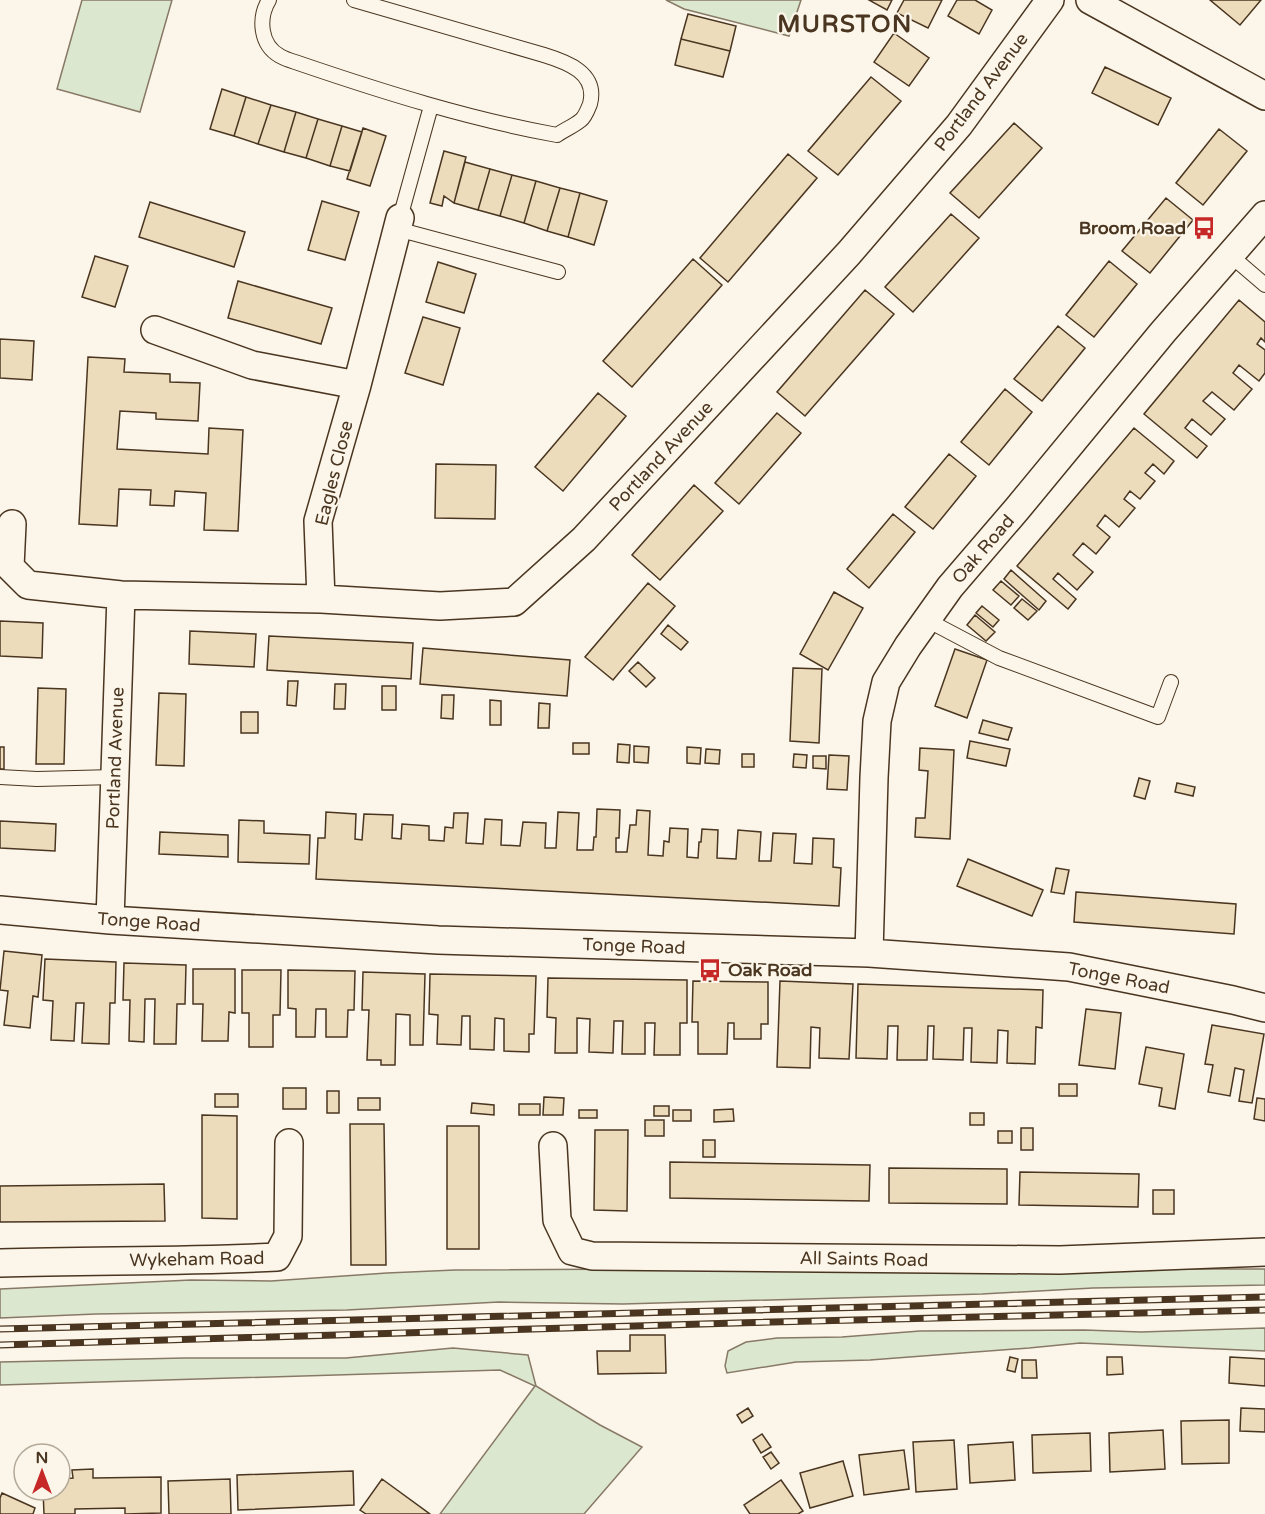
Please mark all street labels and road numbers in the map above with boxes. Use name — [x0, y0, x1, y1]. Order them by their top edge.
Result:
street label: Portland Avenue — [929, 28, 1033, 156]
street label: Portland Avenue — [604, 396, 718, 516]
street label: Eagles Close — [310, 418, 358, 528]
street label: Oak Road — [947, 510, 1019, 588]
street label: Portland Avenue — [102, 686, 128, 830]
street label: Tonge Road — [97, 907, 201, 937]
street label: Tonge Road — [582, 933, 686, 959]
street label: Tonge Road — [1066, 957, 1172, 999]
street label: Wykeham Road — [129, 1247, 265, 1271]
street label: All Saints Road — [799, 1247, 929, 1271]

